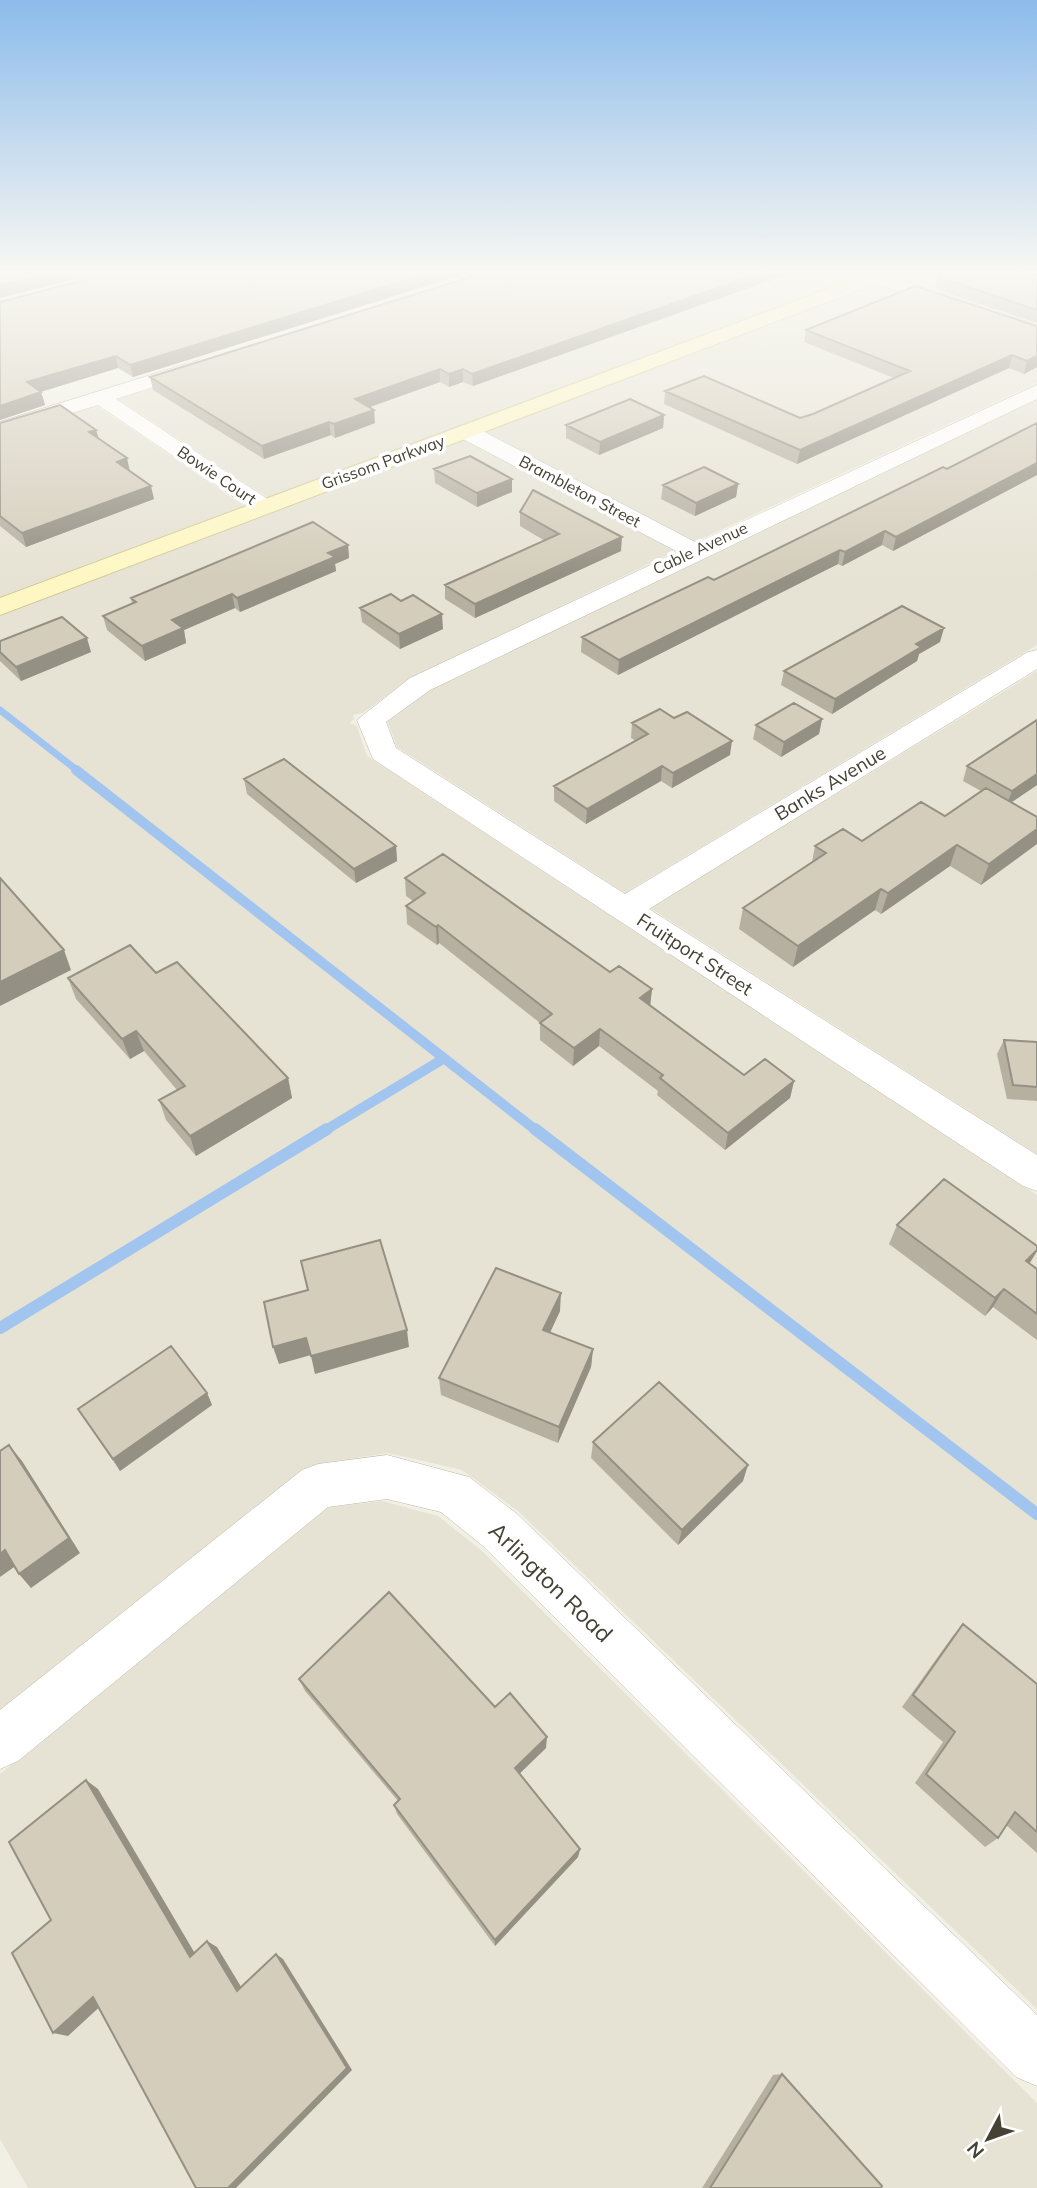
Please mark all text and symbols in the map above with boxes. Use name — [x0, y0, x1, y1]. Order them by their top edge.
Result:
street label: Grissom Parkway — [319, 430, 448, 494]
street label: Bowie Court — [174, 441, 261, 509]
street label: Brambleton Street — [516, 451, 645, 532]
street label: Cable Avenue — [649, 517, 751, 579]
street label: Banks Avenue — [770, 740, 890, 826]
street label: Fruitport Street — [633, 908, 758, 1001]
street label: Arlington Road — [483, 1516, 619, 1648]
north arrow — [953, 2104, 1023, 2174]
text: N — [961, 2137, 989, 2163]

